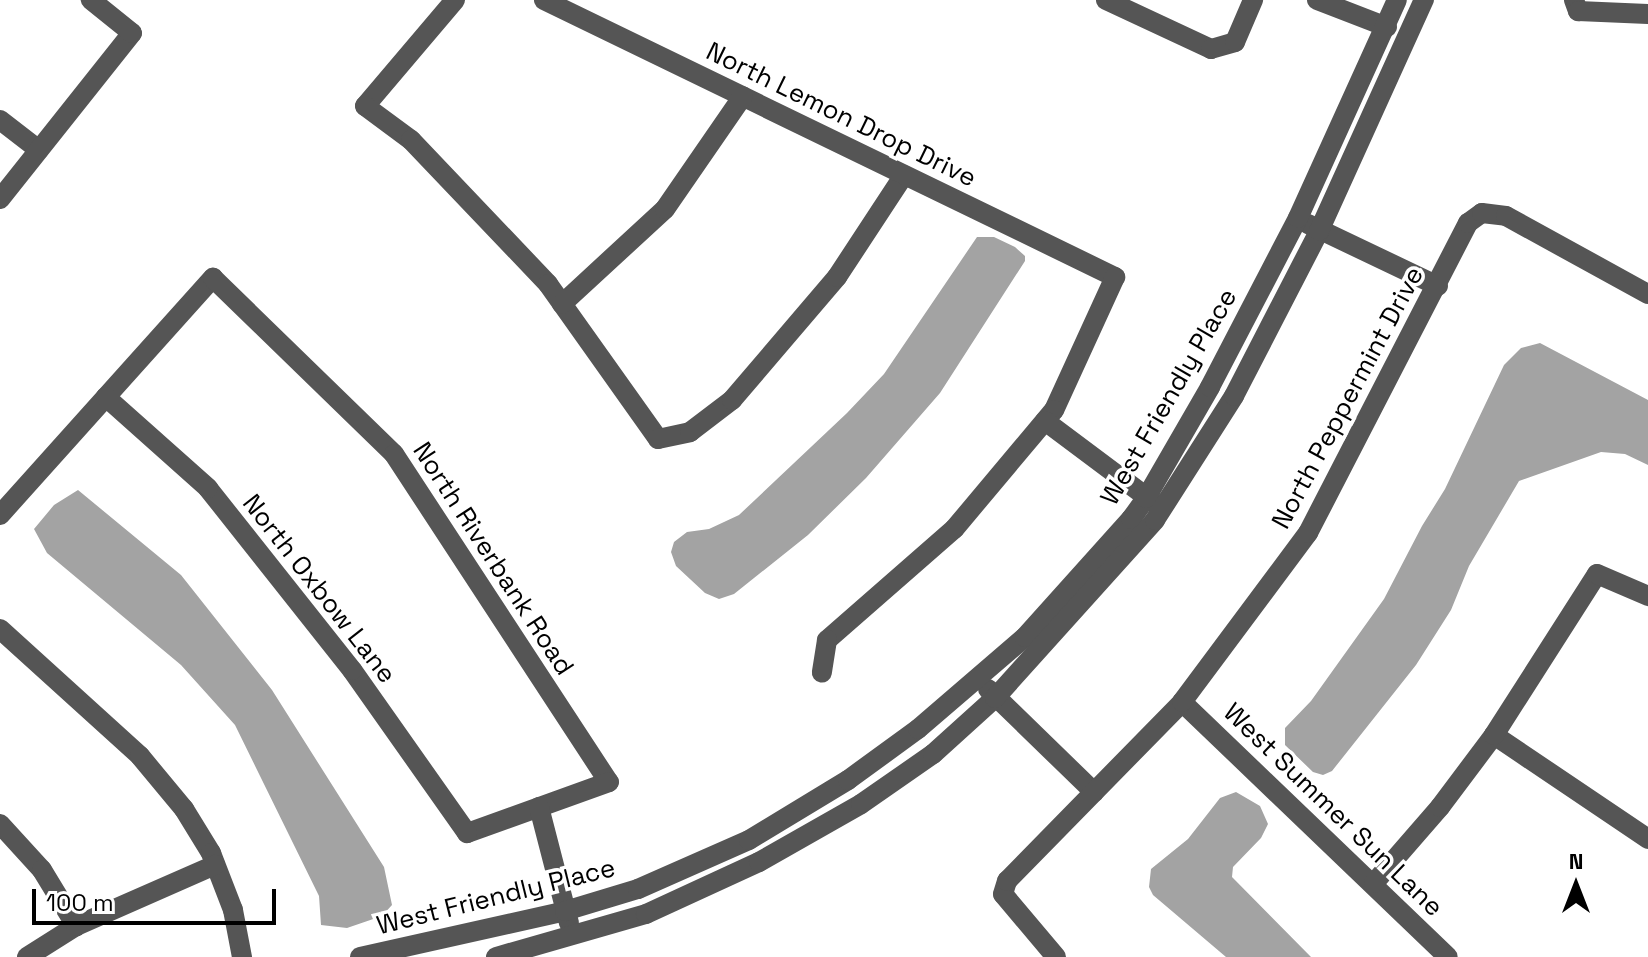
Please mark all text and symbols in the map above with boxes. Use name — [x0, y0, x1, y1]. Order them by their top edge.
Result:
street label: North Lemon Drop Drive — [701, 36, 981, 194]
street label: North Peppermint Drive — [1266, 262, 1430, 534]
street label: West Friendly Place — [1094, 283, 1244, 511]
street label: North Riverbank Road — [406, 437, 580, 681]
street label: North Oxbow Lane — [236, 488, 402, 690]
street label: West Summer Sun Lane — [1217, 697, 1449, 923]
north arrow — [1536, 845, 1616, 925]
text: N — [1569, 847, 1583, 875]
street label: West Friendly Place — [374, 852, 618, 942]
scale bar — [36, 873, 280, 923]
text: 100 m — [46, 887, 114, 918]

